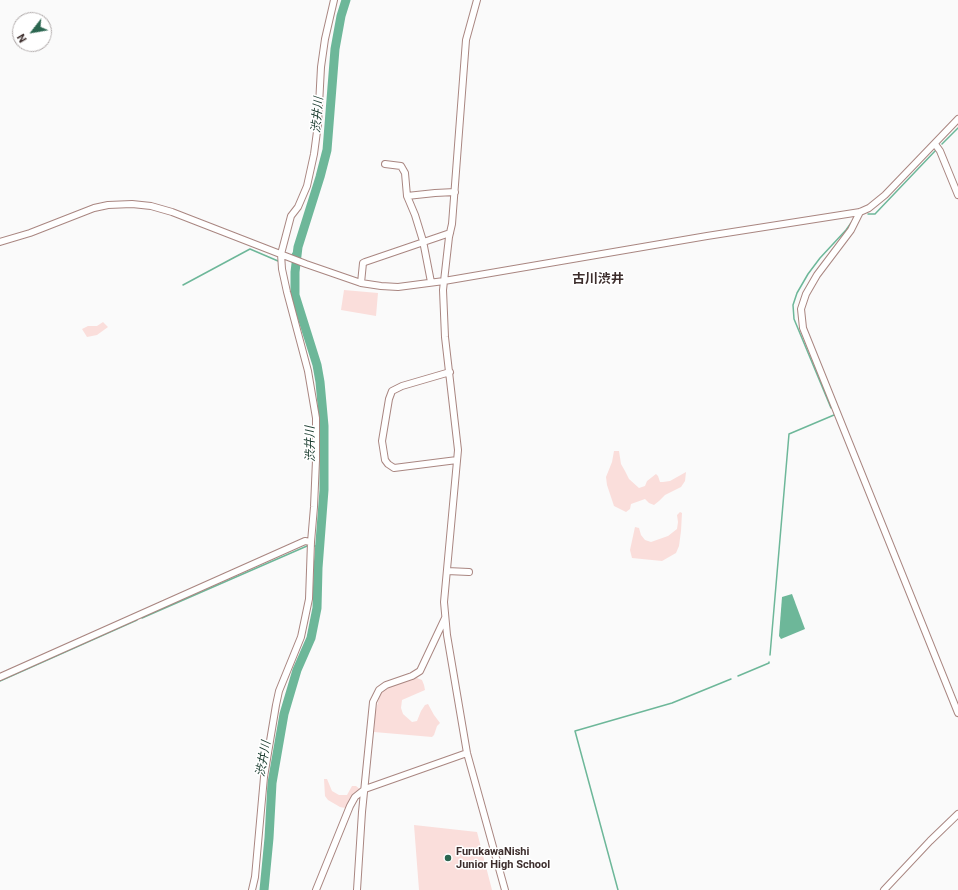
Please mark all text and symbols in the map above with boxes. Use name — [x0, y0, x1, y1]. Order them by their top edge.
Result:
north arrow — [12, 12, 52, 52]
text: N — [15, 31, 30, 45]
water label: 渋井川 — [309, 96, 327, 134]
district label: 古川渋井 — [572, 272, 624, 288]
water label: 渋井川 — [303, 426, 319, 462]
water label: 渋井川 — [254, 740, 274, 778]
place label: FurukawaNishi Junior High School — [456, 845, 550, 871]
marker: FurukawaNishi Junior High School — [443, 853, 453, 863]

